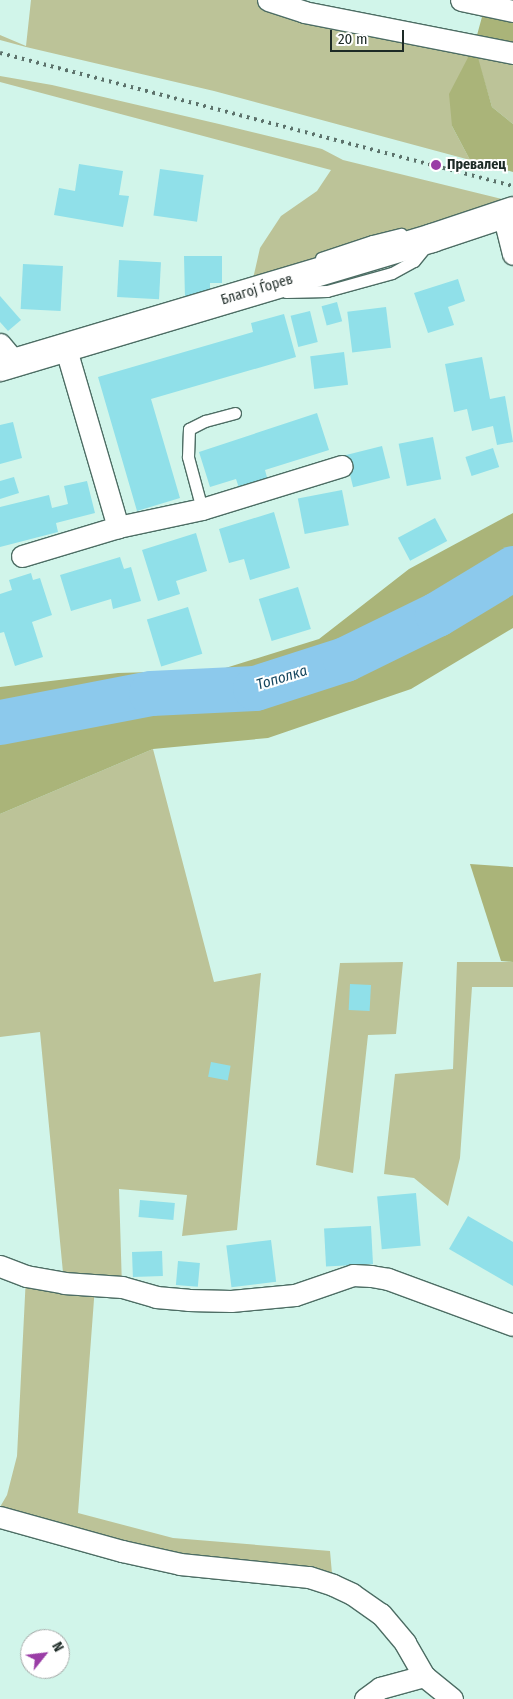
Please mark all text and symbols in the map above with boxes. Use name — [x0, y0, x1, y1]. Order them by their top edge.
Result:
scale bar — [333, 20, 407, 52]
text: 20 m — [338, 30, 368, 48]
place label: Превалец — [447, 157, 506, 173]
marker: Превалец — [429, 158, 443, 172]
street label: Благој Ѓорев — [219, 271, 295, 309]
water label: Тополка — [254, 662, 310, 694]
north arrow — [20, 1629, 70, 1679]
text: N — [48, 1639, 67, 1655]

